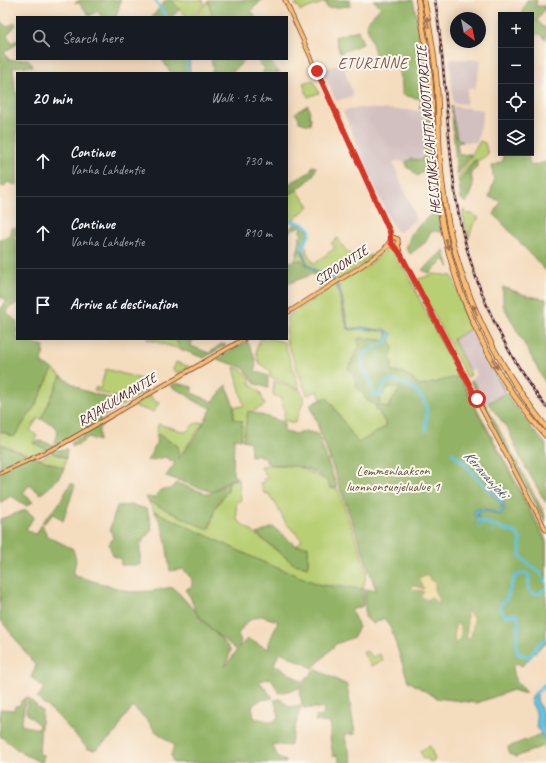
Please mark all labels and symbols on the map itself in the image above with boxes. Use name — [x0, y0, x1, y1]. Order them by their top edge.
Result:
north arrow — [450, 12, 486, 48]
one-way arrow — [425, 16, 431, 28]
street label: HELSINKI-LAHTI MOOTTORITIE — [412, 42, 444, 215]
district label: ETURINNE — [338, 54, 409, 73]
route end — [308, 62, 326, 80]
one-way arrow — [444, 238, 450, 250]
street label: SIPOONTIE — [311, 241, 373, 289]
one-way arrow — [472, 305, 478, 316]
one-way arrow — [491, 358, 498, 370]
street label: RAJAKULMANTIE — [75, 368, 162, 430]
route start — [468, 390, 486, 408]
water label: Keravanjoki — [459, 447, 515, 505]
park label: Lemmenlaakson luonnonsuojelualue 1 — [346, 462, 440, 495]

